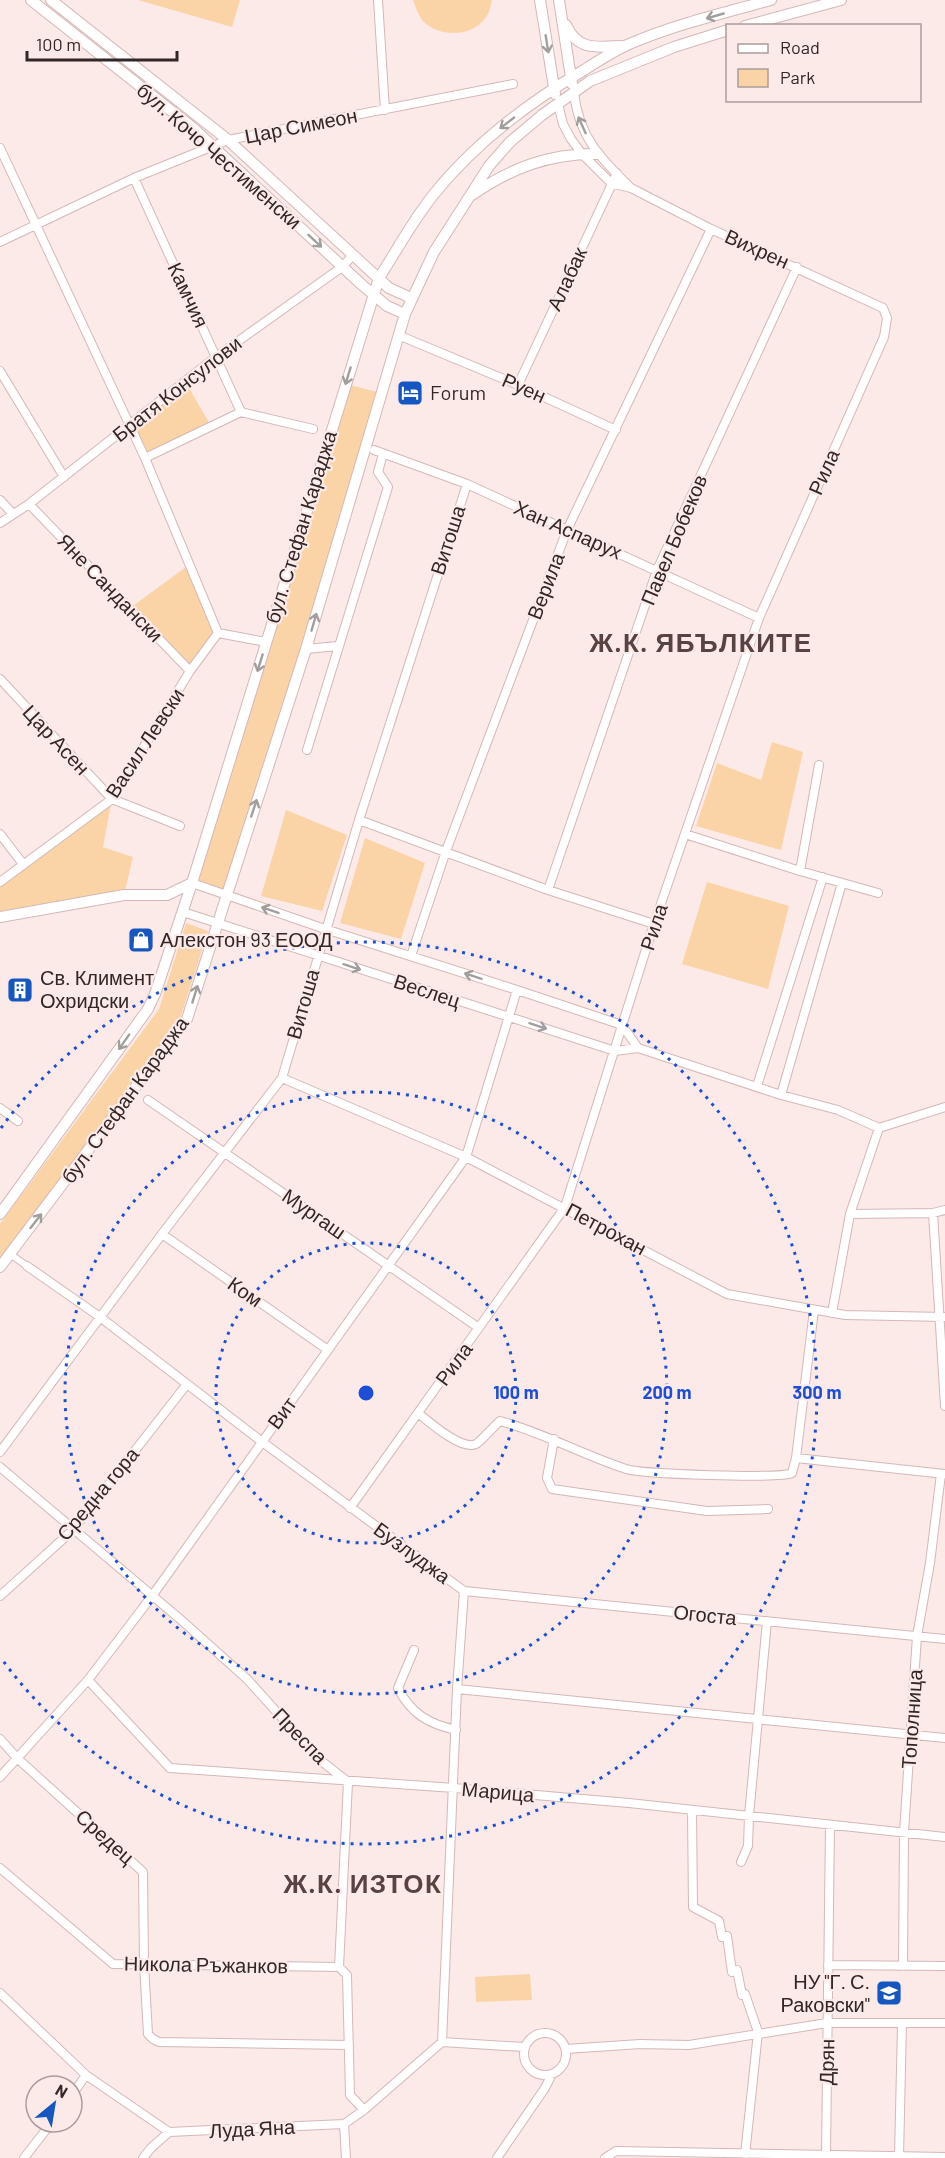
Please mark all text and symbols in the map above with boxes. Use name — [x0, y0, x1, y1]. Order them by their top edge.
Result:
one-way arrow — [705, 11, 724, 22]
scale bar — [27, 24, 177, 62]
legend — [726, 24, 921, 102]
text: 100 m — [36, 33, 81, 55]
one-way arrow — [542, 34, 553, 54]
text: Road — [780, 36, 820, 58]
text: Park — [780, 66, 815, 88]
street label: бул. Кочо Честименски — [132, 77, 307, 233]
street label: Цар Симеон — [242, 102, 359, 148]
one-way arrow — [499, 117, 515, 130]
one-way arrow — [575, 117, 587, 135]
street label: Вихрен — [722, 223, 793, 273]
one-way arrow — [308, 234, 323, 249]
street label: Алабак — [541, 243, 591, 314]
street label: Камчия — [163, 258, 214, 331]
street label: Братя Консулови — [107, 330, 246, 446]
one-way arrow — [342, 366, 353, 385]
street label: Руен — [499, 367, 550, 407]
hotel icon: Forum — [395, 378, 425, 408]
place label: Forum — [430, 380, 486, 404]
street label: бул. Стефан Караджа — [259, 427, 341, 626]
street label: Рила — [803, 444, 844, 498]
street label: Павел Бобеков — [635, 471, 711, 608]
street label: Хан Аспарух — [511, 495, 626, 564]
street label: Витоша — [425, 501, 470, 578]
street label: Яне Сандански — [53, 528, 168, 646]
street label: Верила — [521, 548, 569, 622]
one-way arrow — [309, 613, 320, 632]
district label: Ж.К. ЯБЪЛКИТЕ — [588, 626, 813, 657]
one-way arrow — [254, 653, 265, 672]
street label: Васил Левски — [100, 683, 189, 802]
street label: Цар Асен — [18, 699, 95, 779]
one-way arrow — [249, 799, 260, 818]
street label: Рила — [634, 900, 672, 953]
one-way arrow — [261, 904, 280, 915]
shop icon: Алекстон 93 ЕООД — [126, 925, 156, 955]
place label: Алекстон 93 ЕООД — [160, 927, 333, 951]
one-way arrow — [342, 962, 361, 973]
place label: Св. Климент Охридски — [40, 965, 154, 1012]
street label: Витоша — [281, 965, 324, 1042]
street label: Веслец — [391, 968, 464, 1012]
one-way arrow — [464, 969, 483, 980]
building icon: Св. Климент Охридски — [5, 975, 35, 1005]
one-way arrow — [190, 985, 201, 1004]
street label: бул. Стефан Караджа — [56, 1011, 193, 1187]
one-way arrow — [528, 1022, 547, 1033]
one-way arrow — [118, 1034, 130, 1050]
street label: Мургаш — [278, 1183, 351, 1244]
street label: Петрохан — [562, 1197, 651, 1259]
one-way arrow — [29, 1213, 42, 1229]
street label: Ком — [224, 1271, 267, 1311]
street label: Рила — [430, 1337, 477, 1390]
text: 100 m — [493, 1381, 539, 1403]
text: 200 m — [642, 1381, 692, 1403]
text: 300 m — [793, 1381, 841, 1403]
centre of rings — [356, 1383, 376, 1403]
street label: Вит — [262, 1392, 301, 1433]
street label: Средна гора — [51, 1441, 144, 1545]
street label: Бузлуджа — [370, 1516, 456, 1589]
street label: Огоста — [672, 1599, 739, 1629]
street label: Тополница — [896, 1667, 927, 1770]
street label: Преспа — [268, 1702, 334, 1769]
street label: Марица — [461, 1776, 536, 1806]
street label: Средец — [71, 1804, 140, 1869]
district label: Ж.К. ИЗТОК — [283, 1867, 442, 1898]
street label: Никола Ръжанков — [124, 1951, 288, 1977]
place label: НУ "Г. С. Раковски" — [781, 1969, 870, 2016]
school or university icon: НУ "Г. С. Раковски" — [874, 1978, 904, 2008]
street label: Дрян — [814, 2039, 838, 2085]
north arrow — [24, 2074, 84, 2134]
text: N — [52, 2080, 71, 2101]
street label: Луда Яна — [208, 2114, 296, 2142]

